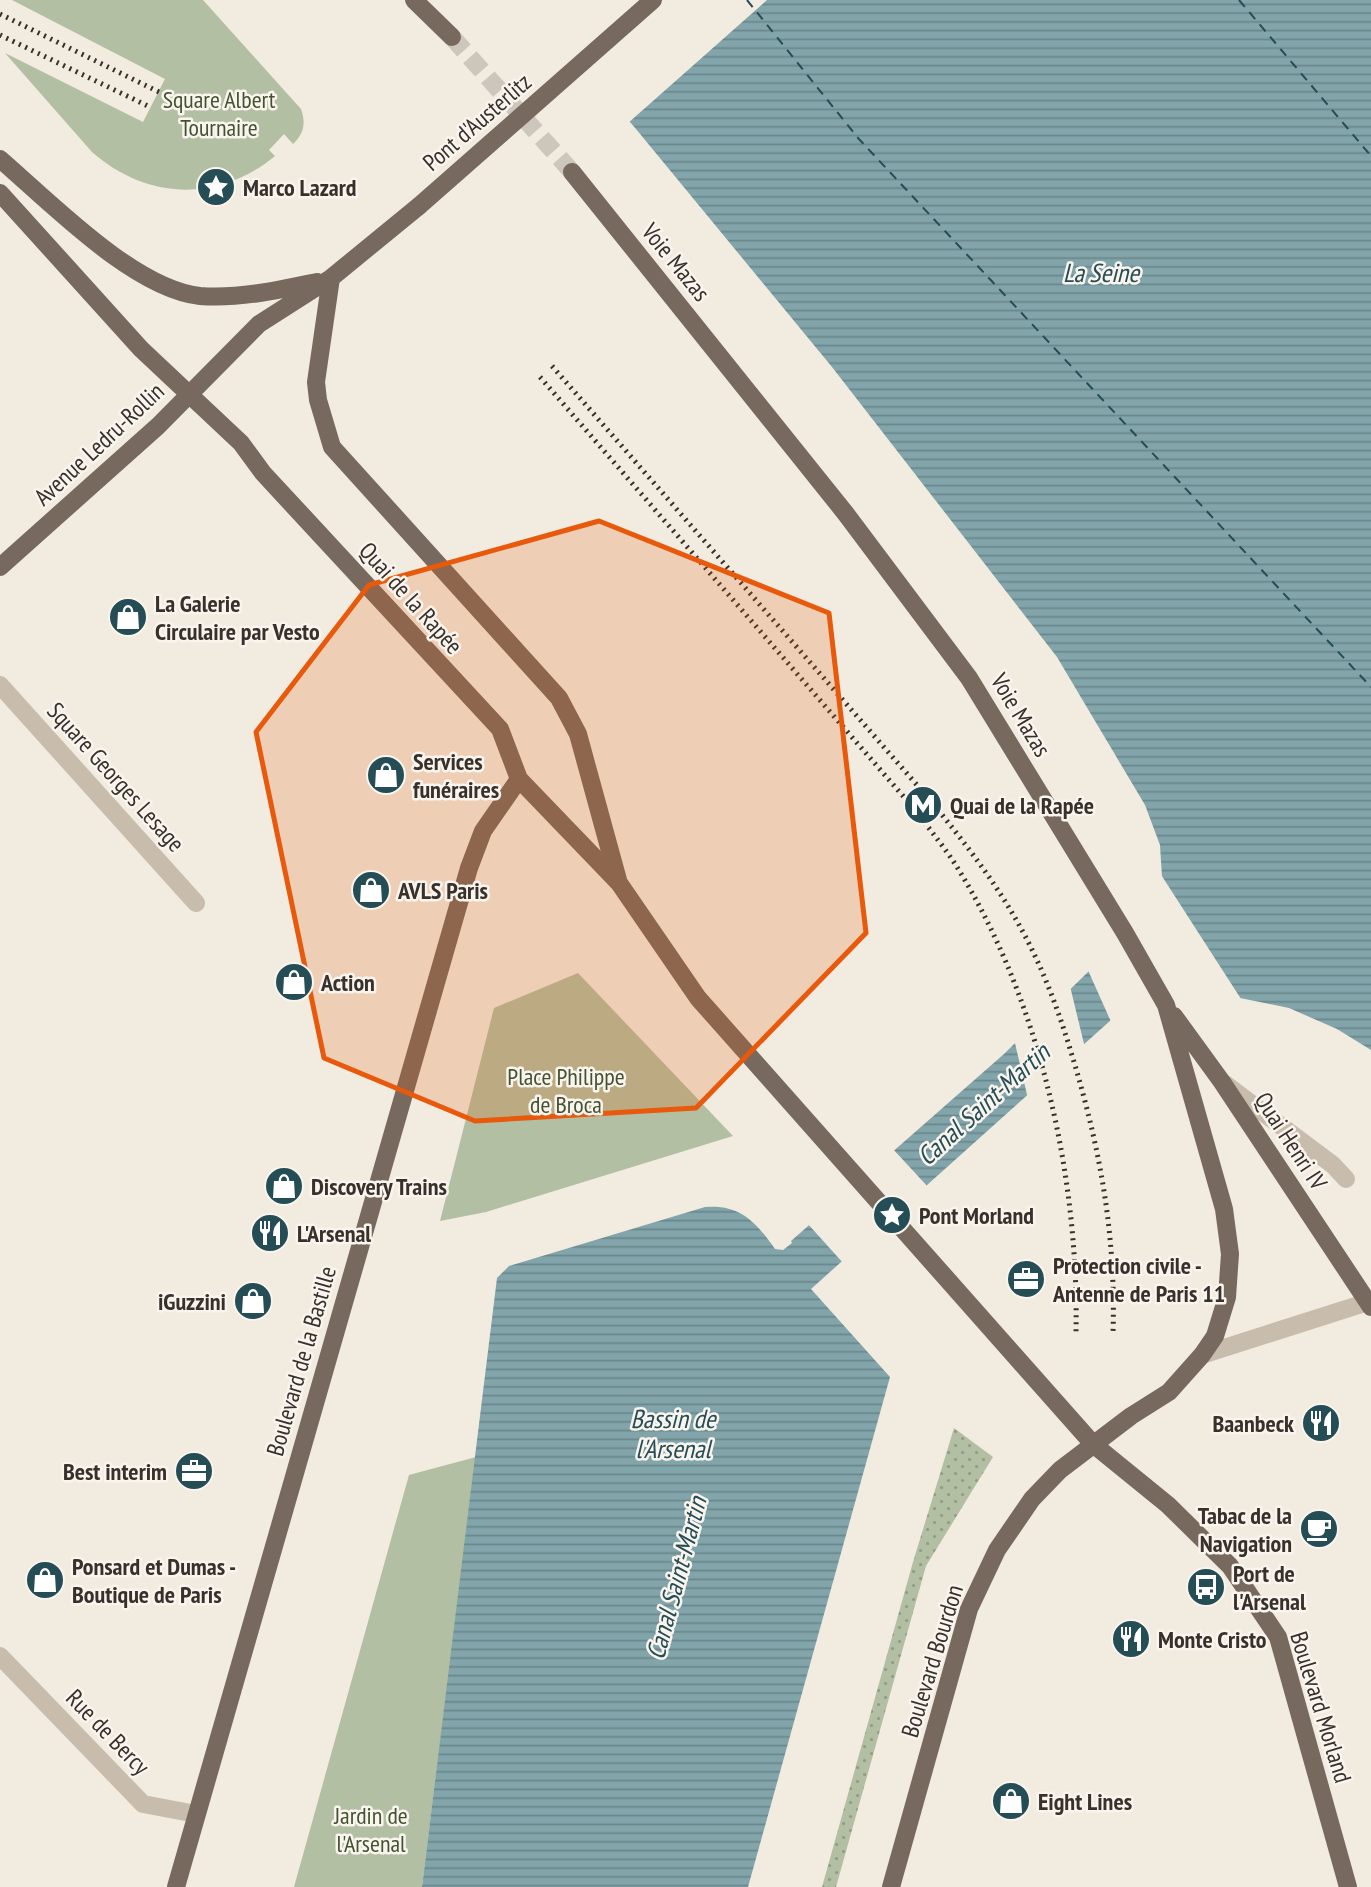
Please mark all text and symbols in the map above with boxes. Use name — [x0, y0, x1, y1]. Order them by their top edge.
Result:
street label: Pont d'Austerlitz — [416, 66, 538, 178]
park label: Square Albert Tournaire — [163, 84, 276, 143]
place icon: Marco Lazard — [195, 166, 237, 208]
place label: Marco Lazard — [243, 172, 356, 203]
street label: Voie Mazas — [634, 216, 717, 307]
water label: La Seine — [1063, 256, 1141, 289]
street label: Avenue Ledru-Rollin — [27, 376, 171, 512]
street label: Quai de la Rapée — [353, 535, 469, 661]
place label: La Galerie Circulaire par Vesto — [155, 588, 320, 647]
shop icon: La Galerie Circulaire par Vesto — [107, 596, 149, 638]
street label: Voie Mazas — [984, 667, 1058, 762]
street label: Square Georges Lesage — [41, 696, 191, 858]
place label: Services funéraires — [413, 746, 499, 805]
shop icon: Services funéraires — [365, 754, 407, 796]
metro station icon: Quai de la Rapée — [902, 784, 944, 826]
place label: Quai de la Rapée — [950, 790, 1094, 821]
shop icon: AVLS Paris — [350, 869, 392, 911]
place label: AVLS Paris — [397, 875, 488, 906]
shop icon: Action — [273, 961, 315, 1003]
place label: Action — [320, 967, 375, 998]
water label: Canal Saint-Martin — [910, 1035, 1057, 1172]
park label: Place Philippe de Broca — [507, 1061, 625, 1120]
street label: Quai Henri IV — [1248, 1086, 1335, 1196]
shop icon: Discovery Trains — [263, 1165, 305, 1207]
place label: Discovery Trains — [311, 1171, 447, 1202]
place icon: Pont Morland — [871, 1194, 913, 1236]
place label: Pont Morland — [919, 1200, 1034, 1231]
restaurant icon: L'Arsenal — [249, 1212, 291, 1254]
place label: L'Arsenal — [297, 1218, 371, 1249]
place label: Protection civile - Antenne de Paris 11 — [1052, 1250, 1225, 1309]
office icon: Protection civile - Antenne de Paris 11 — [1005, 1258, 1047, 1300]
street label: Boulevard de la Bastille — [259, 1263, 343, 1459]
shop icon: iGuzzini — [232, 1280, 274, 1322]
place label: iGuzzini — [158, 1286, 226, 1317]
water label: Bassin de l'Arsenal — [631, 1402, 718, 1465]
restaurant icon: Baanbeck — [1300, 1402, 1342, 1444]
place label: Baanbeck — [1212, 1408, 1294, 1439]
office icon: Best interim — [173, 1450, 215, 1492]
place label: Best interim — [63, 1456, 167, 1487]
water label: Canal Saint-Martin — [638, 1492, 714, 1663]
place label: Tabac de la Navigation — [1198, 1500, 1292, 1559]
cafe icon: Tabac de la Navigation — [1298, 1508, 1340, 1550]
place label: Ponsard et Dumas - Boutique de Paris — [72, 1551, 236, 1610]
place label: Port de l'Arsenal — [1233, 1558, 1306, 1617]
shop icon: Ponsard et Dumas - Boutique de Paris — [24, 1559, 66, 1601]
bus stop icon: Port de l'Arsenal — [1185, 1566, 1227, 1608]
street label: Boulevard Bourdon — [894, 1581, 970, 1741]
restaurant icon: Monte Cristo — [1110, 1618, 1152, 1660]
place label: Monte Cristo — [1158, 1624, 1267, 1655]
street label: Boulevard Morland — [1283, 1628, 1359, 1786]
street label: Rue de Bercy — [60, 1683, 156, 1781]
shop icon: Eight Lines — [990, 1780, 1032, 1822]
place label: Eight Lines — [1038, 1786, 1132, 1817]
park label: Jardin de l'Arsenal — [333, 1800, 408, 1859]

